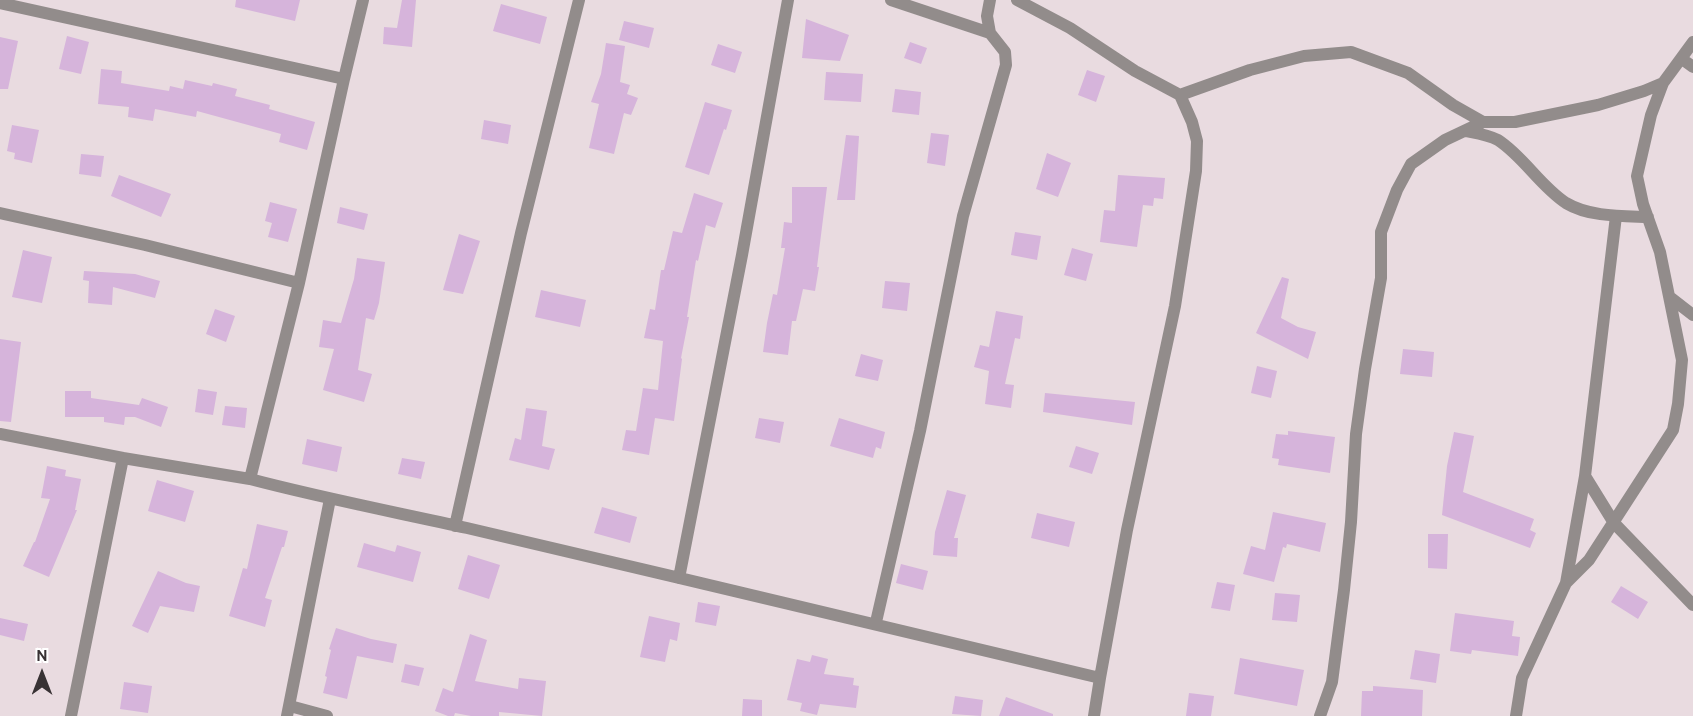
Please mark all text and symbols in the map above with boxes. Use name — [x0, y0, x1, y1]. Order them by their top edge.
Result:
north arrow — [12, 644, 72, 704]
text: N — [36, 646, 48, 665]

